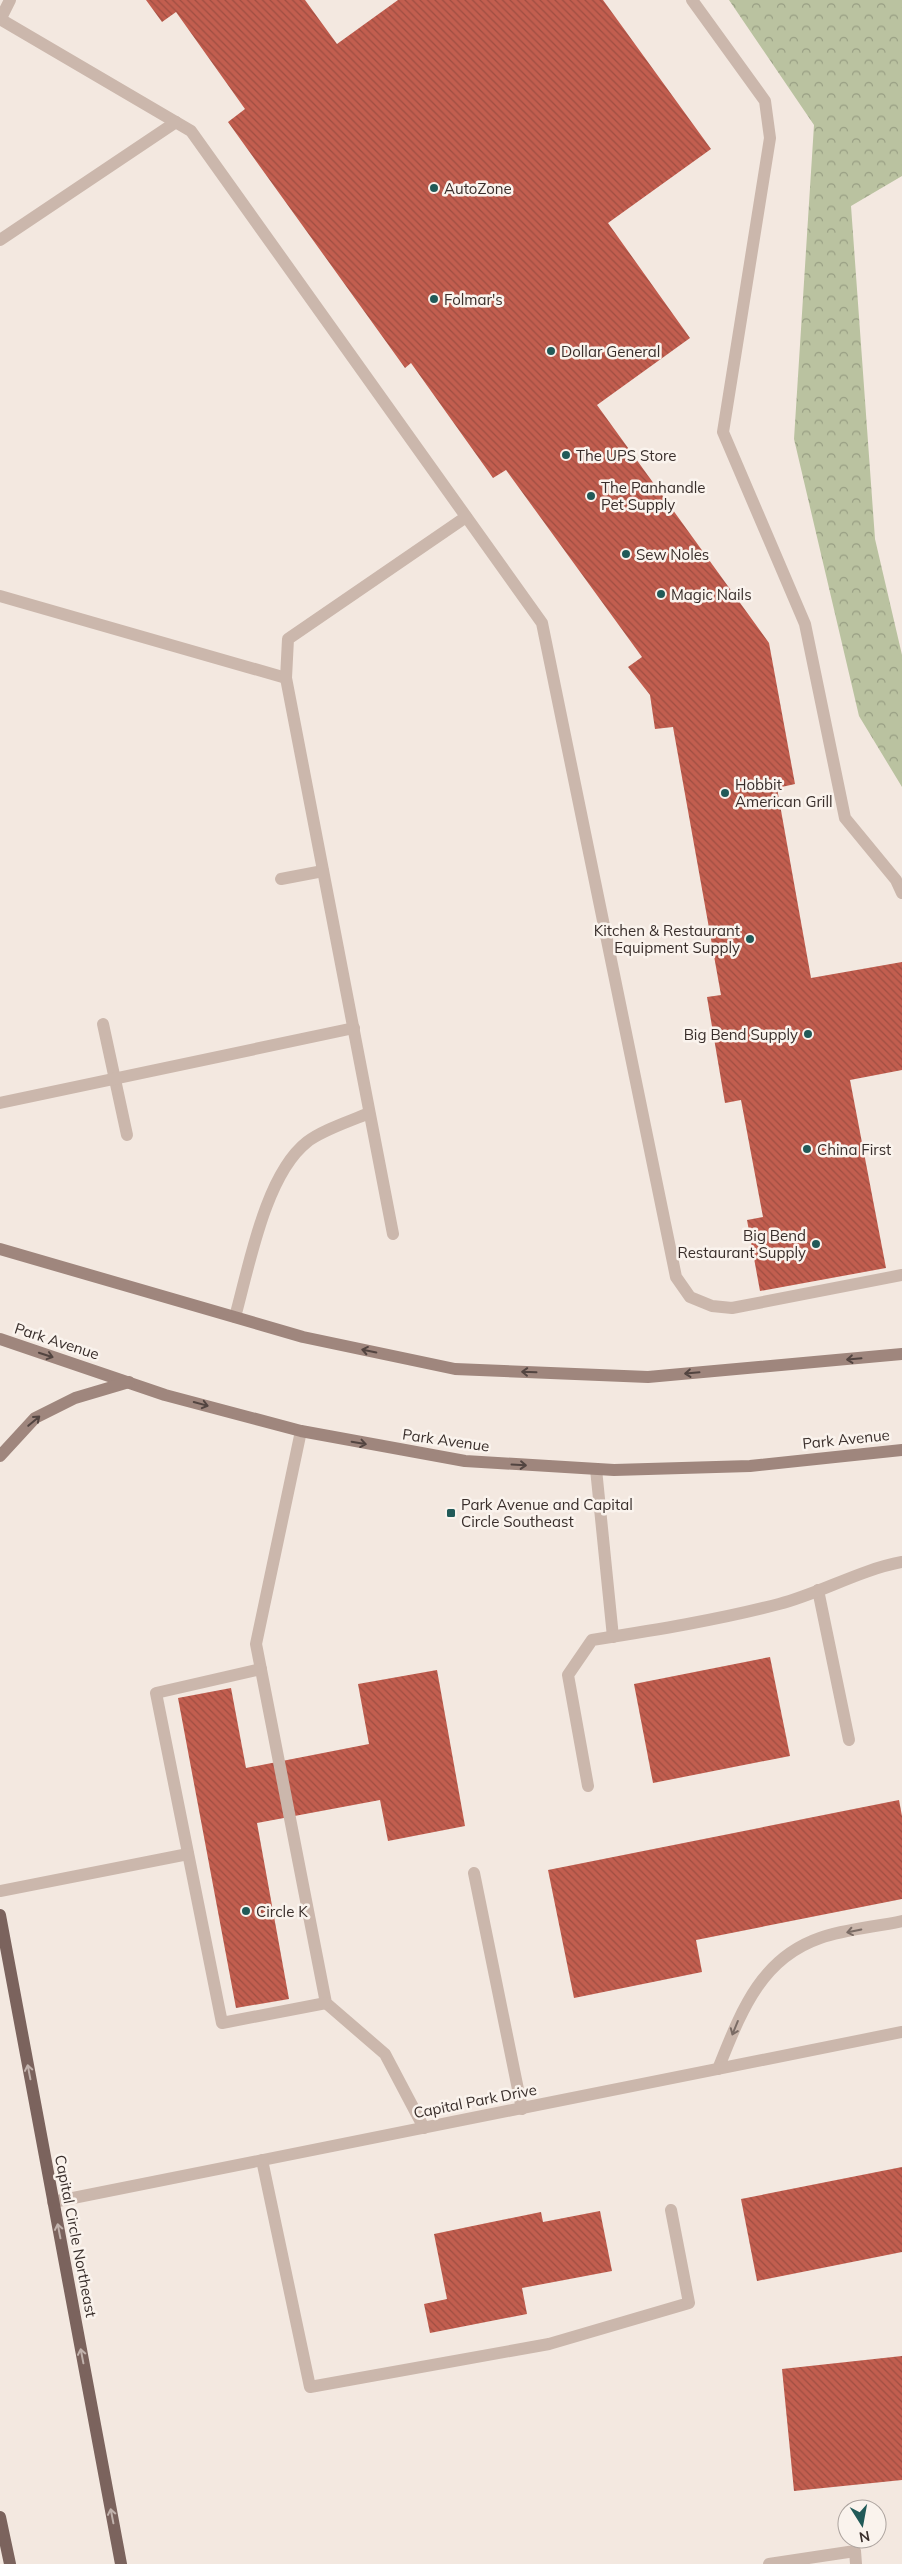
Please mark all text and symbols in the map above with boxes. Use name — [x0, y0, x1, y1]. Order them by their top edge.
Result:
place label: AutoZone — [444, 179, 512, 198]
marker: AutoZone — [428, 182, 440, 194]
place label: Folmar's — [444, 290, 503, 309]
marker: Folmar's — [428, 293, 440, 305]
place label: Dollar General — [561, 342, 660, 361]
marker: Dollar General — [545, 345, 557, 357]
place label: The UPS Store — [576, 446, 676, 465]
marker: The UPS Store — [560, 449, 572, 461]
place label: The Panhandle Pet Supply — [601, 478, 705, 514]
marker: The Panhandle Pet Supply — [585, 490, 597, 502]
place label: Sew Noles — [636, 545, 709, 564]
marker: Sew Noles — [620, 548, 632, 560]
place label: Magic Nails — [671, 585, 752, 604]
marker: Magic Nails — [655, 588, 667, 600]
place label: Hobbit American Grill — [735, 775, 833, 811]
marker: Hobbit American Grill — [719, 787, 731, 799]
place label: Kitchen & Restaurant Equipment Supply — [594, 921, 740, 957]
marker: Kitchen & Restaurant Equipment Supply — [744, 933, 756, 945]
place label: Big Bend Supply — [684, 1025, 798, 1044]
marker: Big Bend Supply — [802, 1028, 814, 1040]
place label: China First — [817, 1140, 891, 1159]
marker: China First — [801, 1143, 813, 1155]
place label: Big Bend Restaurant Supply — [678, 1226, 806, 1262]
marker: Big Bend Restaurant Supply — [810, 1238, 822, 1250]
street label: Park Avenue — [12, 1318, 102, 1364]
one-way arrow — [361, 1346, 377, 1355]
one-way arrow — [38, 1351, 54, 1360]
one-way arrow — [846, 1354, 862, 1364]
one-way arrow — [522, 1368, 538, 1377]
one-way arrow — [684, 1369, 700, 1378]
one-way arrow — [192, 1400, 208, 1410]
one-way arrow — [27, 1415, 40, 1426]
street label: Park Avenue — [401, 1424, 491, 1456]
street label: Park Avenue — [801, 1425, 891, 1453]
one-way arrow — [350, 1438, 366, 1448]
one-way arrow — [511, 1460, 527, 1469]
place label: Park Avenue and Capital Circle Southeast — [461, 1495, 633, 1531]
marker: Park Avenue and Capital Circle Southeast — [445, 1507, 457, 1519]
place label: Circle K — [256, 1902, 308, 1921]
marker: Circle K — [240, 1905, 252, 1917]
one-way arrow — [847, 1927, 863, 1936]
one-way arrow — [730, 2020, 739, 2035]
one-way arrow — [24, 2064, 34, 2080]
street label: Capital Park Drive — [412, 2080, 538, 2122]
street label: Capital Circle Northeast — [51, 2153, 101, 2319]
one-way arrow — [54, 2224, 63, 2240]
one-way arrow — [77, 2349, 87, 2365]
north arrow — [837, 2499, 887, 2549]
one-way arrow — [107, 2508, 116, 2524]
text: N — [858, 2527, 871, 2547]

